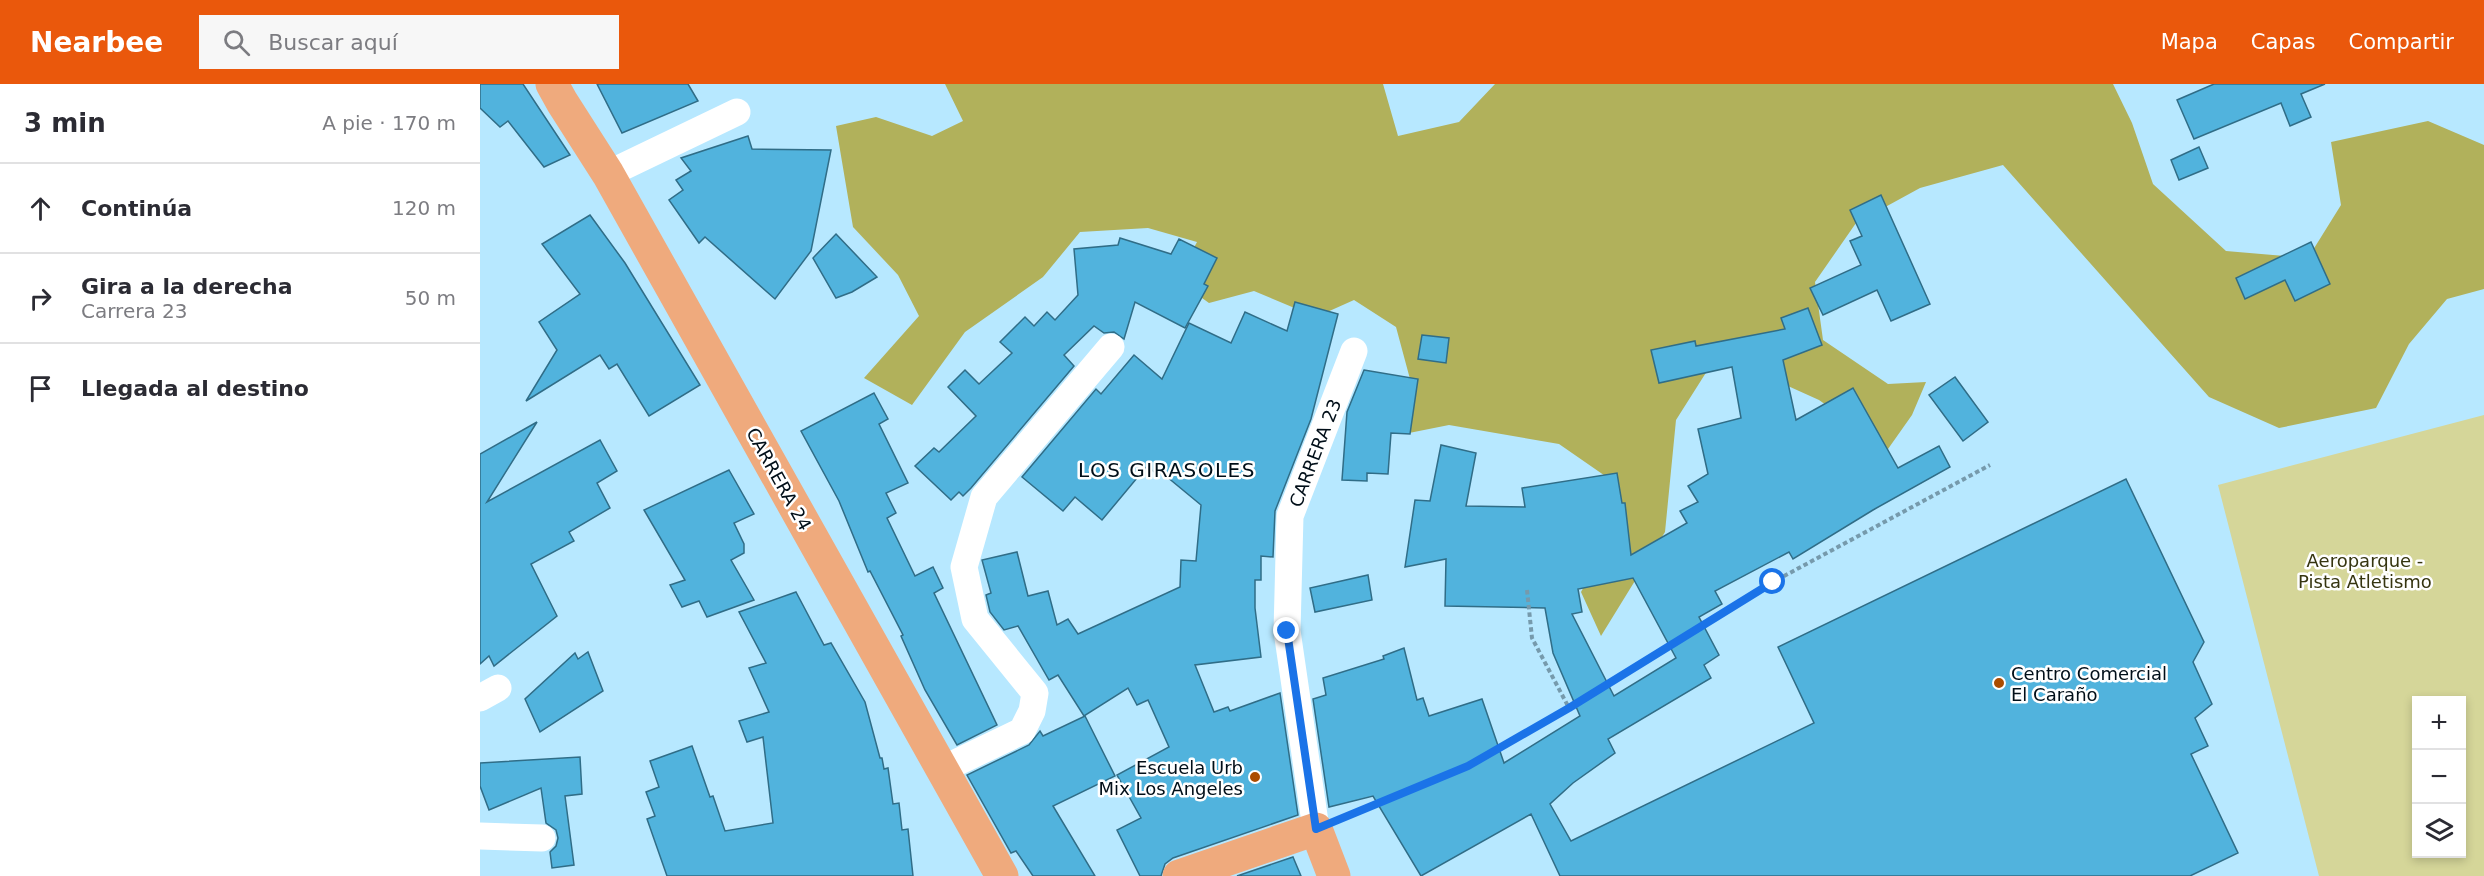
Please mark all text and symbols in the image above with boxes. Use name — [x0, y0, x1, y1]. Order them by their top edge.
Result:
search box — [199, 15, 619, 69]
text: Nearbee — [30, 26, 163, 59]
icon: search — [220, 26, 253, 59]
text: Buscar aquí — [268, 30, 398, 55]
text: Mapa — [2161, 30, 2218, 54]
text: Capas — [2251, 30, 2315, 54]
text: Compartir — [2348, 30, 2454, 54]
text: 3 min — [24, 108, 106, 138]
text: A pie · 170 m — [322, 111, 456, 135]
icon: ahead — [24, 192, 57, 225]
text: Continúa — [81, 196, 192, 221]
text: 120 m — [392, 196, 456, 220]
text: Gira a la derecha — [81, 274, 293, 299]
icon: right — [24, 282, 57, 315]
text: 50 m — [405, 286, 456, 310]
text: Carrera 23 — [81, 299, 187, 323]
icon: arrive — [24, 372, 57, 405]
text: Llegada al destino — [81, 376, 309, 401]
street label: CARRERA 23 — [1285, 396, 1345, 510]
street label: CARRERA 24 — [742, 424, 816, 534]
district label: LOS GIRASOLES — [1078, 458, 1256, 482]
park label: Aeroparque - Pista Atletismo — [2298, 550, 2432, 592]
route start — [1759, 568, 1785, 594]
route end — [1273, 617, 1299, 643]
place label: Centro Comercial El Caraño — [2011, 663, 2167, 705]
marker: Centro Comercial El Caraño — [1992, 676, 2006, 690]
map controls — [2412, 696, 2466, 858]
button: + — [2412, 696, 2466, 750]
button: − — [2412, 750, 2466, 804]
place label: Escuela Urb Mix Los Angeles — [1099, 757, 1243, 799]
marker: Escuela Urb Mix Los Angeles — [1248, 770, 1262, 784]
button: layers — [2412, 804, 2466, 858]

